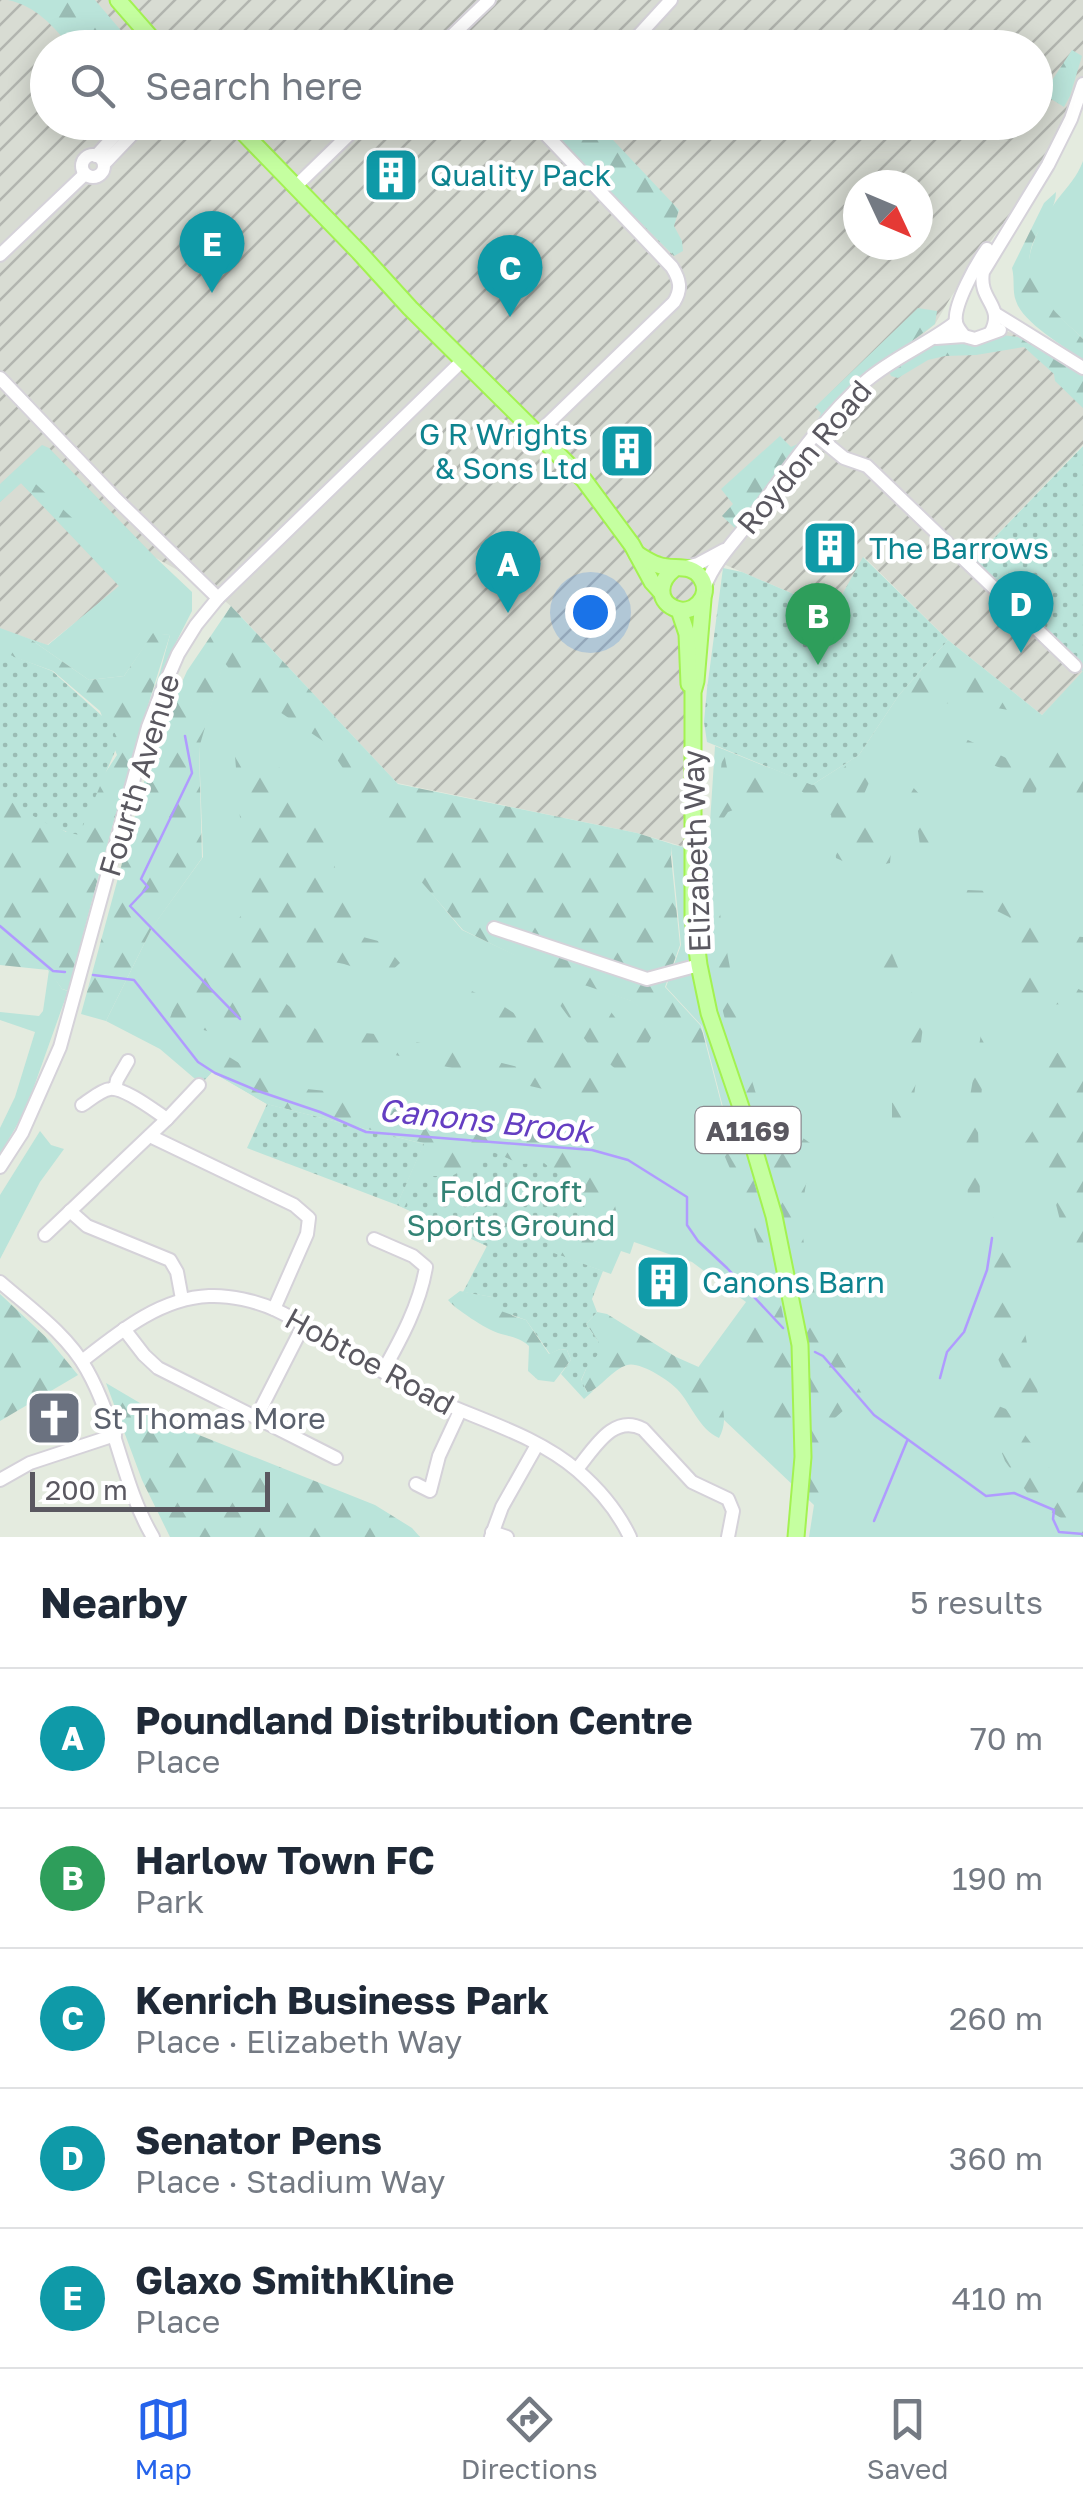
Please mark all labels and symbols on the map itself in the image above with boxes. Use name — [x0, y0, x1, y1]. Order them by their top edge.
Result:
building icon: Quality Pack — [361, 145, 421, 205]
place label: Quality Pack — [430, 157, 611, 193]
north arrow — [843, 170, 933, 260]
pin: E — [180, 210, 244, 293]
pin: C — [478, 234, 542, 317]
street label: Roydon Road — [729, 373, 879, 541]
place label: G R Wrights & Sons Ltd — [419, 416, 588, 486]
building icon: G R Wrights & Sons Ltd — [597, 421, 657, 481]
building icon: The Barrows — [800, 518, 860, 578]
pin: A — [476, 530, 540, 613]
place label: The Barrows — [869, 530, 1049, 566]
pin: D — [988, 570, 1054, 653]
pin: B — [786, 582, 850, 665]
your location — [565, 587, 616, 638]
street label: Fourth Avenue — [91, 669, 187, 881]
street label: Elizabeth Way — [674, 749, 718, 953]
water label: Canons Brook — [377, 1090, 596, 1150]
road number: A1169 — [696, 1107, 800, 1153]
park label: Fold Croft Sports Ground — [407, 1173, 615, 1243]
building icon: Canons Barn — [633, 1252, 693, 1312]
place label: Canons Barn — [702, 1264, 885, 1300]
street label: Hobtoe Road — [279, 1300, 461, 1422]
church icon: St Thomas More — [24, 1388, 84, 1448]
place label: St Thomas More — [93, 1400, 326, 1436]
scale bar — [30, 1467, 270, 1512]

